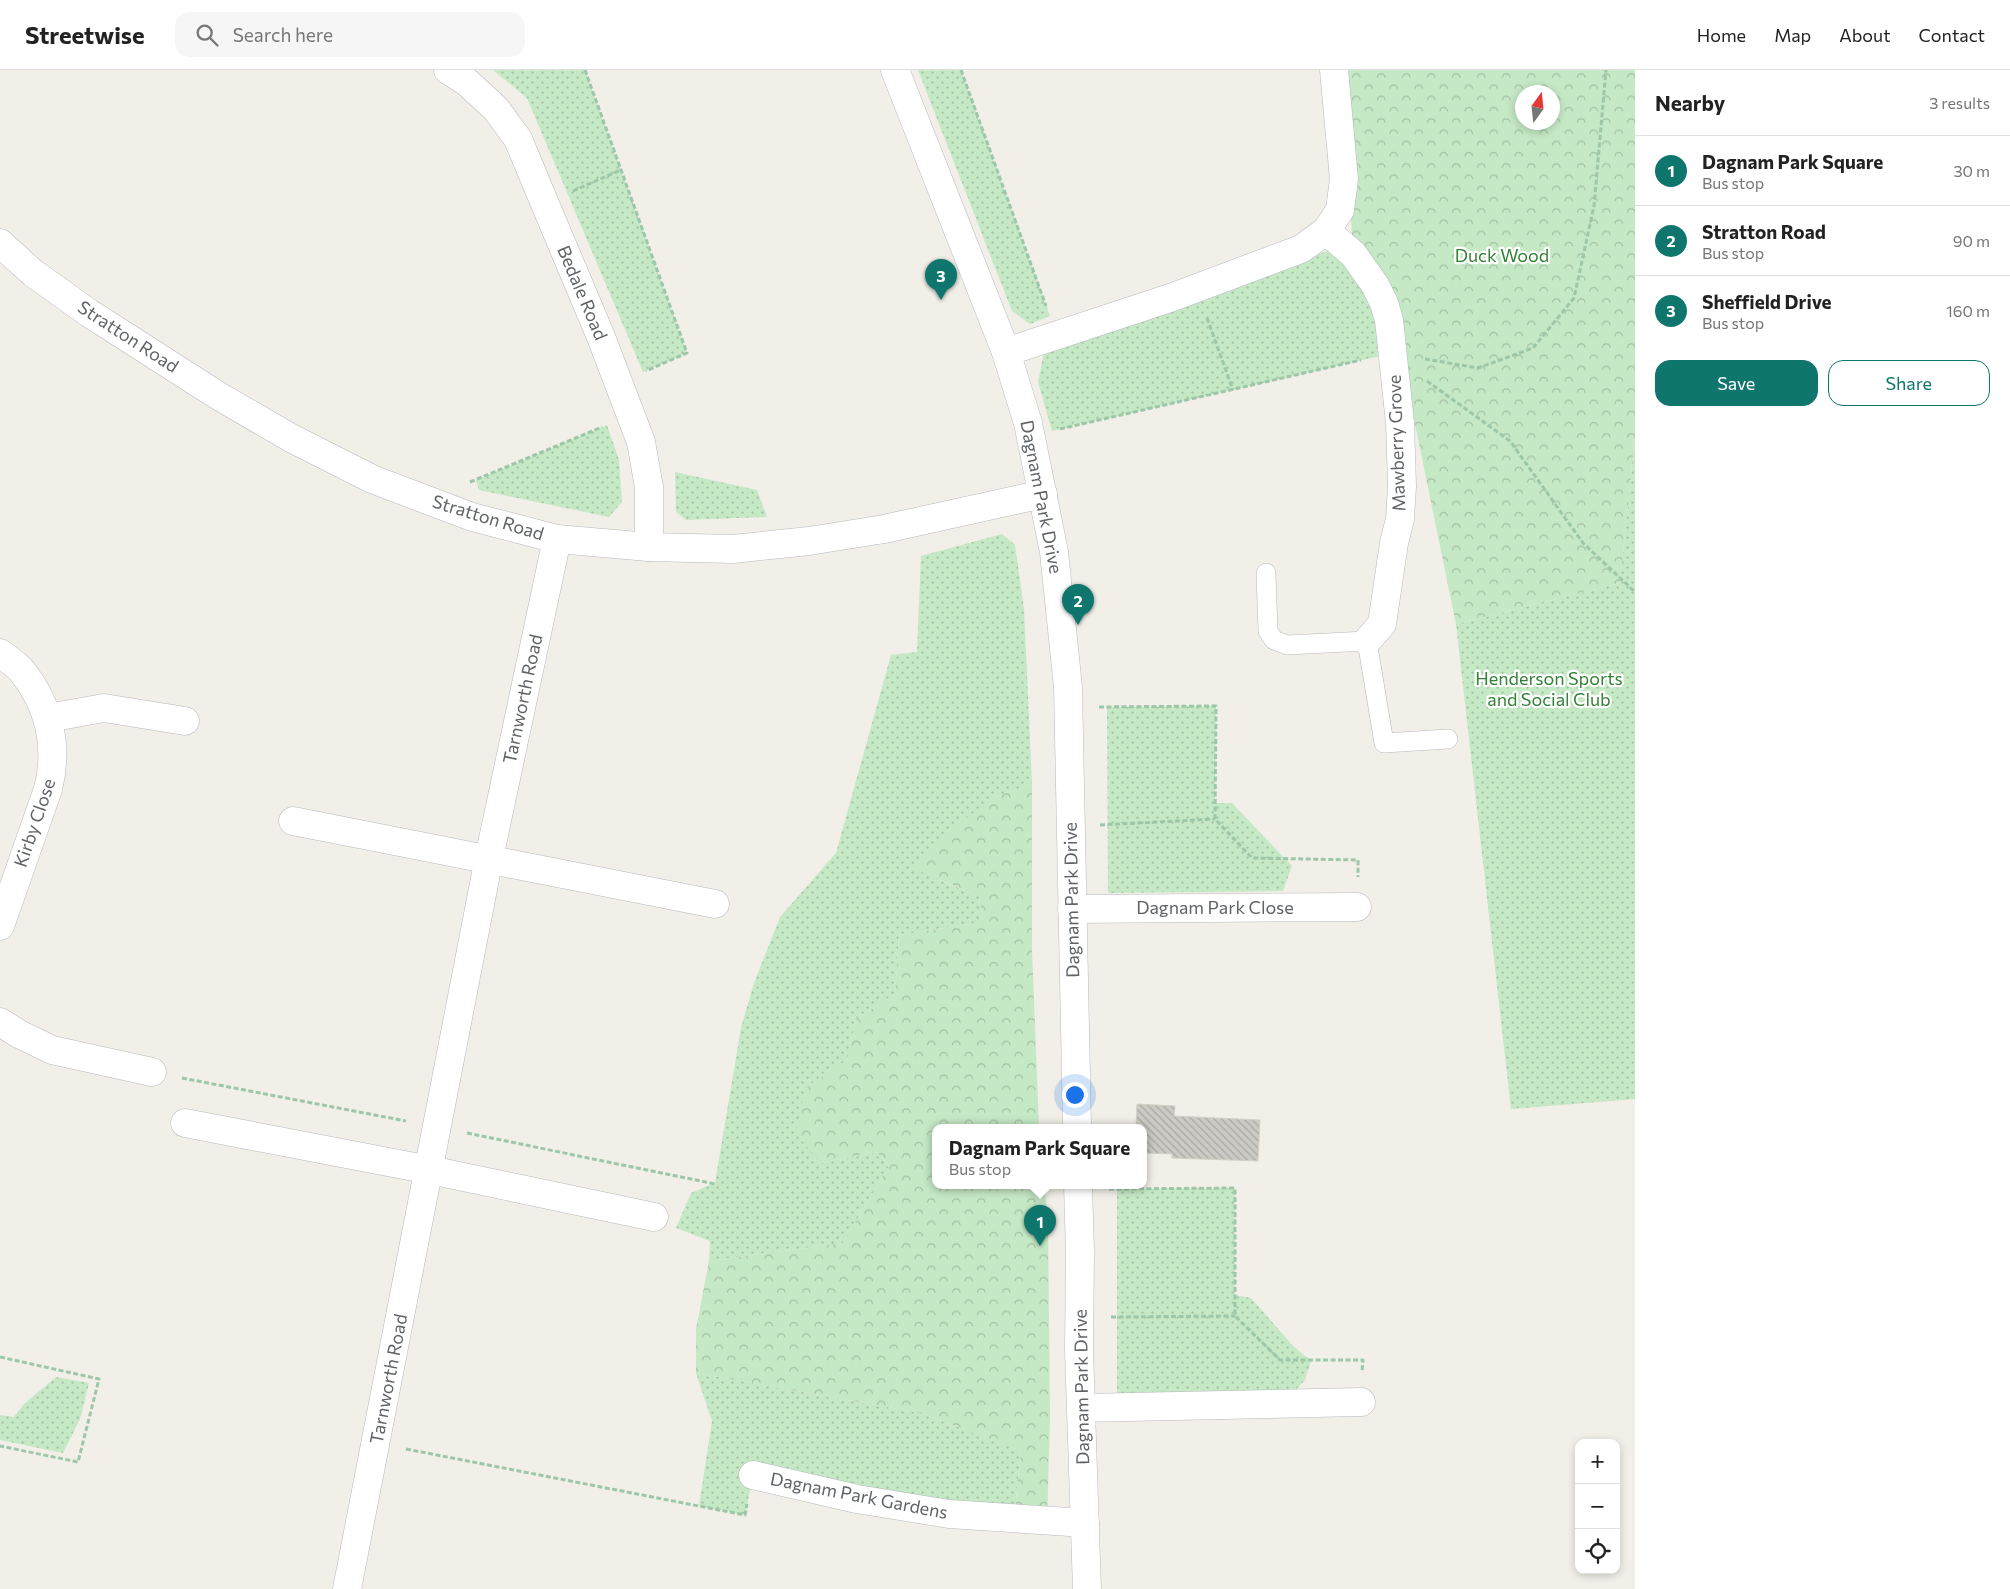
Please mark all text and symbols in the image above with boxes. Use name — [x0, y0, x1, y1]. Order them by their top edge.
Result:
search box — [175, 12, 525, 57]
text: Streetwise — [25, 20, 145, 49]
icon: search — [193, 21, 221, 49]
text: Search here — [233, 23, 333, 46]
text: Home — [1697, 24, 1746, 46]
text: Map — [1774, 24, 1811, 46]
text: About — [1839, 24, 1891, 46]
text: Contact — [1919, 24, 1985, 46]
north arrow — [1515, 85, 1560, 130]
text: Nearby — [1655, 90, 1725, 115]
text: 3 results — [1929, 93, 1990, 112]
text: Dagnam Park Square — [1702, 150, 1883, 173]
text: 1 — [1667, 161, 1675, 180]
text: 30 m — [1953, 161, 1990, 180]
text: Bus stop — [1702, 173, 1764, 192]
text: Stratton Road — [1702, 220, 1826, 243]
text: 2 — [1666, 231, 1676, 250]
text: 90 m — [1953, 231, 1990, 250]
street label: Bedale Road — [553, 242, 613, 343]
text: Bus stop — [1702, 243, 1764, 262]
park label: Duck Wood — [1455, 244, 1549, 266]
pin: 3 — [925, 259, 957, 300]
text: Sheffield Drive — [1702, 290, 1832, 313]
street label: Stratton Road — [74, 296, 183, 377]
text: 3 — [1666, 301, 1676, 320]
text: 160 m — [1946, 301, 1990, 320]
text: Bus stop — [1702, 313, 1764, 332]
button: Save — [1655, 360, 1818, 406]
button: Share — [1828, 360, 1990, 406]
street label: Mawberry Grove — [1383, 374, 1409, 512]
street label: Dagnam Park Drive — [1016, 418, 1068, 575]
street label: Stratton Road — [430, 490, 547, 544]
pin: 2 — [1062, 584, 1094, 625]
street label: Tarnworth Road — [498, 632, 546, 766]
park label: Henderson Sports and Social Club — [1475, 667, 1623, 710]
street label: Kirby Close — [9, 775, 59, 870]
street label: Dagnam Park Drive — [1059, 822, 1083, 978]
street label: Dagnam Park Close — [1136, 896, 1294, 918]
your location — [1062, 1082, 1088, 1108]
popup — [932, 1124, 1147, 1189]
text: Dagnam Park Square — [949, 1136, 1130, 1159]
text: Bus stop — [949, 1159, 1011, 1178]
pin: 1 — [1024, 1205, 1056, 1246]
street label: Dagnam Park Drive — [1069, 1309, 1093, 1465]
street label: Tarnworth Road — [365, 1312, 411, 1446]
map controls — [1575, 1439, 1620, 1574]
button: + — [1575, 1439, 1620, 1484]
street label: Dagnam Park Gardens — [769, 1467, 950, 1523]
button: − — [1575, 1484, 1620, 1529]
button: locate — [1575, 1529, 1620, 1574]

